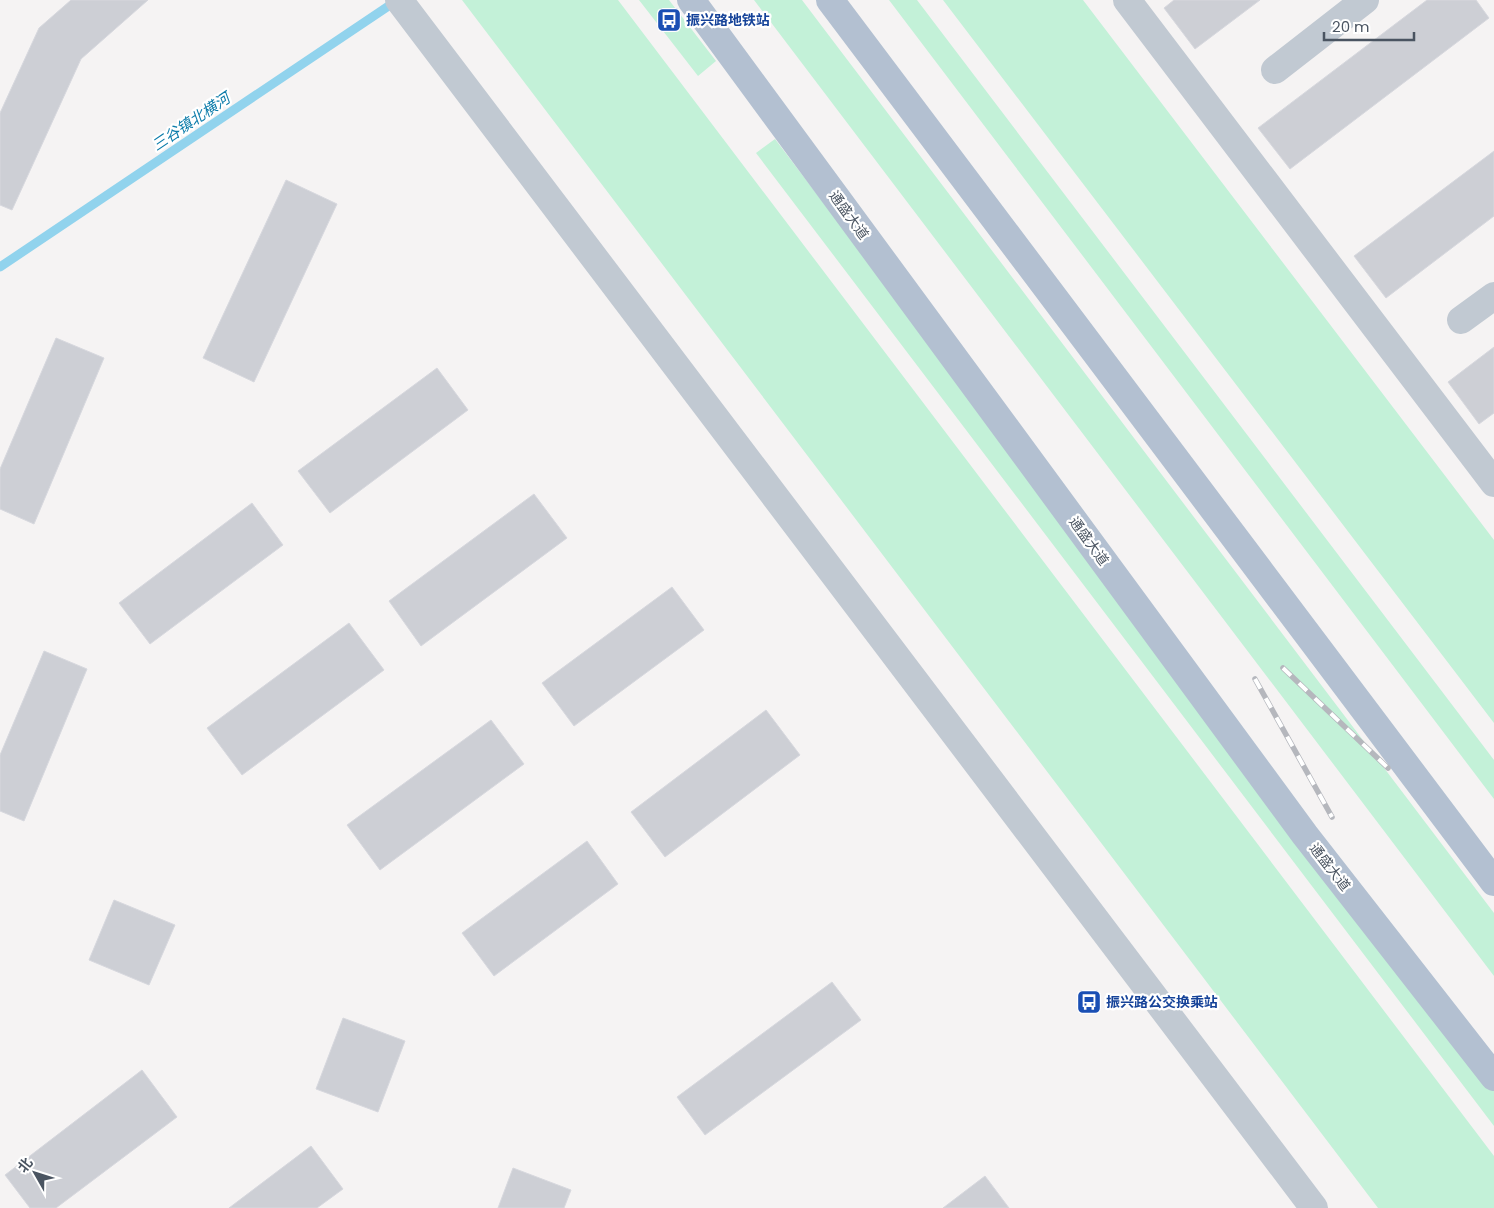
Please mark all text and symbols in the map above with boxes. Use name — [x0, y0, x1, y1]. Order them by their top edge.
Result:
bus stop icon: 振兴路地铁站 — [656, 7, 682, 33]
place label: 振兴路地铁站 — [686, 10, 770, 30]
scale bar — [1324, 10, 1414, 42]
text: 20 m — [1332, 16, 1370, 37]
water label: 三谷镇北横河 — [148, 86, 236, 155]
street label: 通盛大道 — [824, 186, 874, 244]
street label: 通盛大道 — [1064, 512, 1114, 570]
street label: 通盛大道 — [1305, 839, 1355, 895]
bus stop icon: 振兴路公交换乘站 — [1076, 989, 1102, 1015]
place label: 振兴路公交换乘站 — [1106, 992, 1218, 1012]
north arrow — [10, 1148, 60, 1198]
text: 北 — [13, 1153, 37, 1177]

